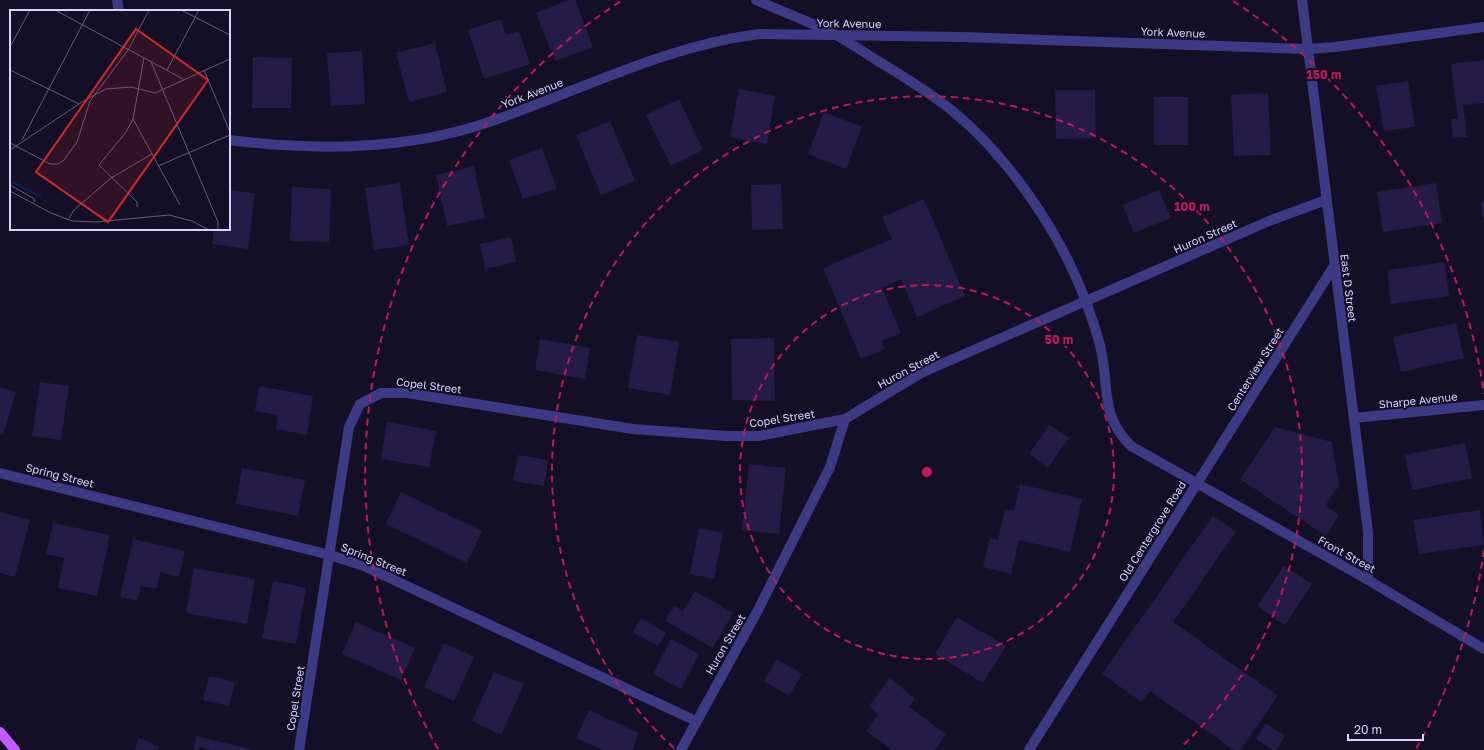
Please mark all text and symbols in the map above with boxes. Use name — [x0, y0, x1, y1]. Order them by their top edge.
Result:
inset map — [10, 10, 230, 230]
street label: York Avenue — [816, 16, 882, 30]
street label: York Avenue — [1140, 24, 1206, 40]
text: 150 m — [1307, 67, 1341, 82]
street label: York Avenue — [499, 75, 565, 111]
text: 100 m — [1174, 199, 1210, 214]
street label: Huron Street — [1171, 216, 1239, 256]
street label: East D Street — [1338, 253, 1360, 323]
street label: Centerview Street — [1224, 325, 1286, 413]
text: 50 m — [1045, 332, 1073, 347]
street label: Huron Street — [875, 347, 941, 391]
street label: Copel Street — [395, 375, 463, 395]
street label: Sharpe Avenue — [1378, 389, 1458, 411]
street label: Copel Street — [748, 406, 816, 430]
street label: Spring Street — [25, 460, 95, 490]
centre of rings — [920, 465, 934, 479]
street label: Old Centergrove Road — [1116, 478, 1188, 584]
street label: Front Street — [1316, 533, 1378, 575]
street label: Spring Street — [339, 540, 409, 578]
street label: Huron Street — [702, 611, 748, 677]
street label: Copel Street — [283, 664, 307, 732]
scale bar — [1348, 716, 1423, 742]
text: 20 m — [1354, 722, 1382, 737]

